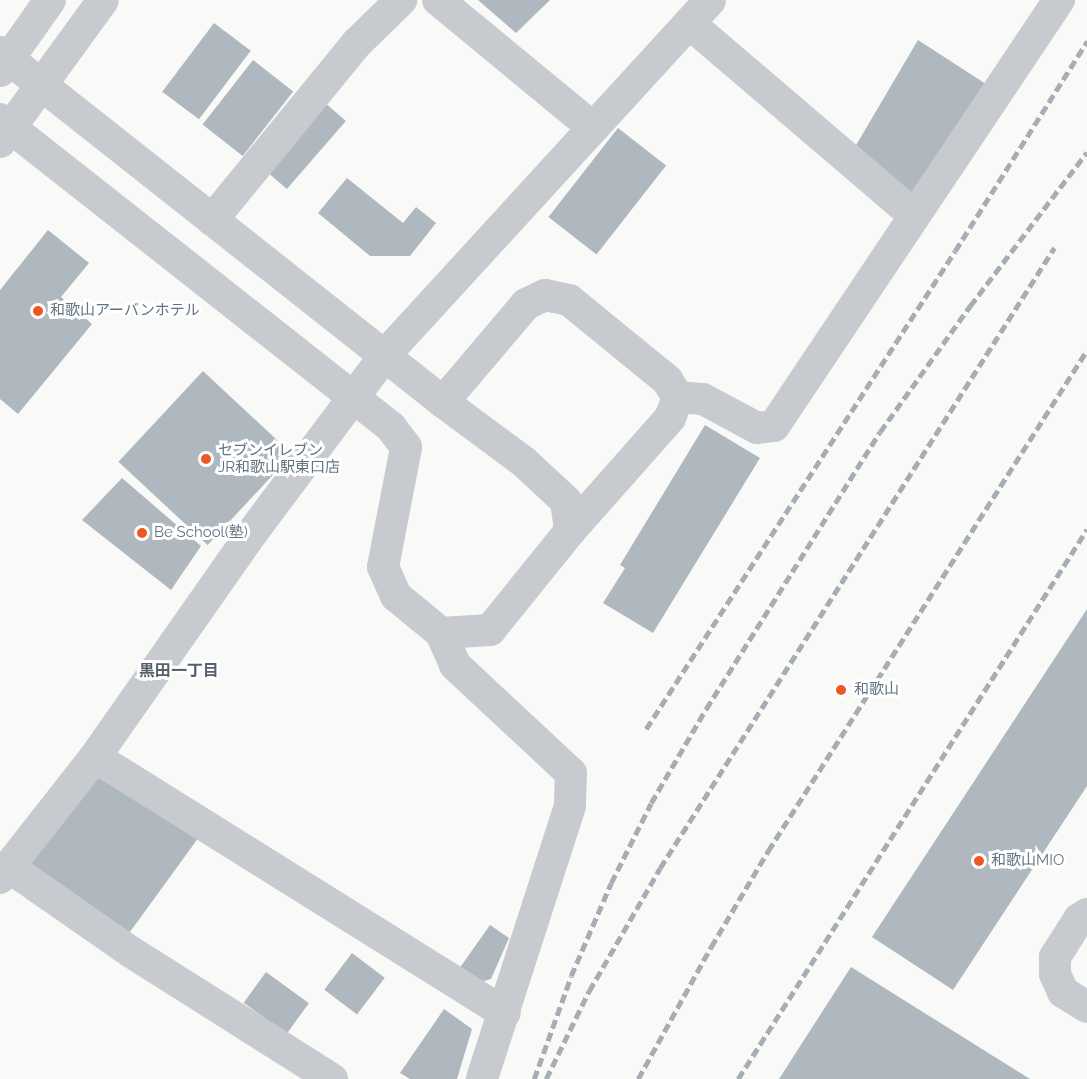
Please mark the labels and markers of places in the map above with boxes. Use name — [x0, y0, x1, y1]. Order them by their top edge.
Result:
place label: 和歌山アーバンホテル — [50, 302, 199, 320]
marker: 和歌山アーバンホテル — [31, 304, 45, 318]
place label: セブンイレブン JR和歌山駅東口店 — [218, 441, 340, 476]
marker: セブンイレブン JR和歌山駅東口店 — [199, 452, 213, 466]
place label: Be School(塾) — [154, 524, 248, 542]
marker: Be School(塾) — [135, 526, 149, 540]
marker: 和歌山 — [832, 681, 850, 699]
place label: 和歌山 — [854, 681, 899, 699]
place label: 和歌山MIO — [991, 852, 1064, 870]
marker: 和歌山MIO — [972, 854, 986, 868]

